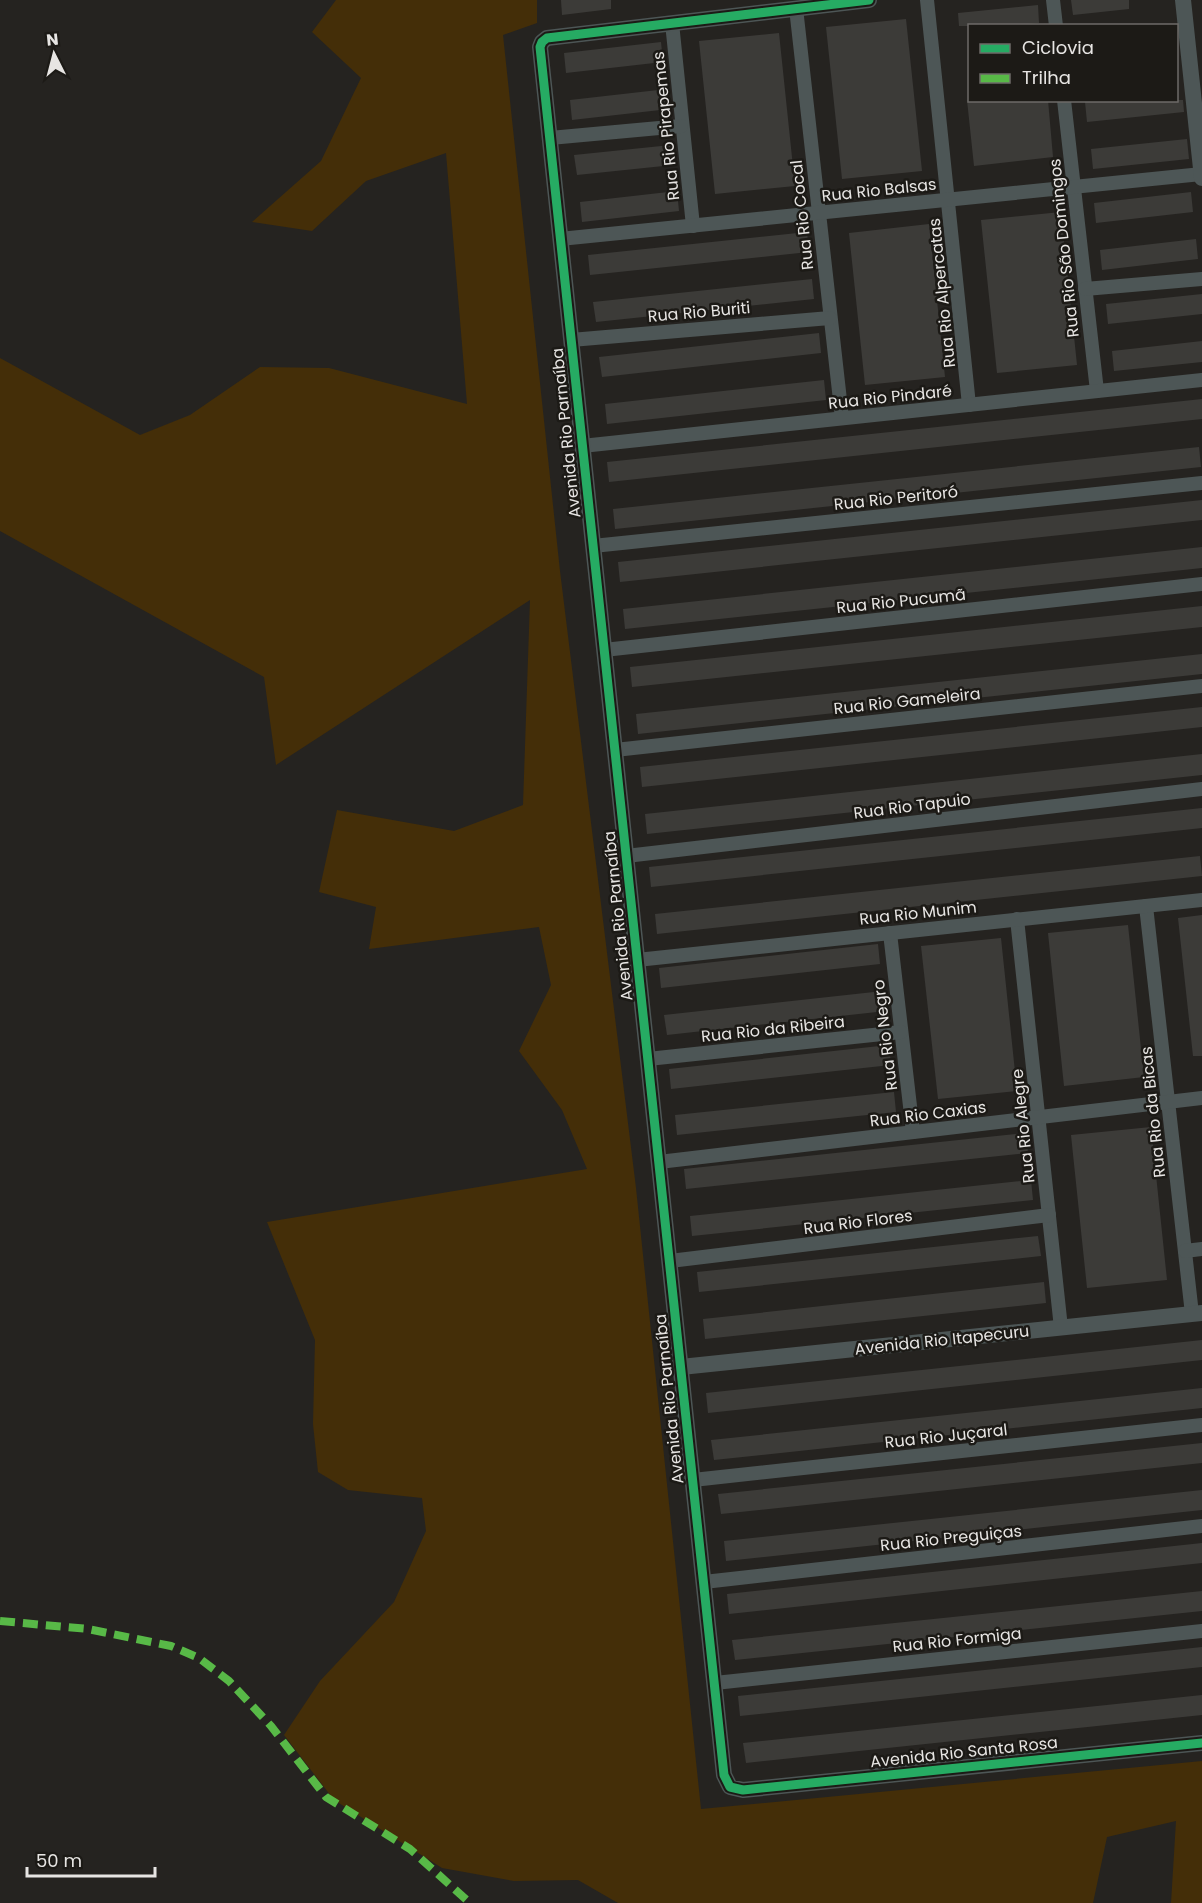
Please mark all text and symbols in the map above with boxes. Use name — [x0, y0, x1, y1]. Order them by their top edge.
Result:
north arrow — [24, 24, 84, 84]
legend — [968, 24, 1178, 102]
text: N — [45, 28, 60, 52]
text: Ciclovia — [1022, 35, 1094, 60]
street label: Rua Rio Pirapemas — [647, 50, 685, 202]
text: Trilha — [1022, 65, 1071, 90]
street label: Rua Rio São Domingos — [1043, 158, 1085, 338]
street label: Rua Rio Cocal — [785, 159, 819, 271]
street label: Rua Rio Balsas — [820, 173, 938, 207]
street label: Rua Rio Alpercatas — [923, 217, 961, 369]
street label: Rua Rio Buriti — [647, 296, 751, 328]
street label: Avenida Rio Parnaíba — [546, 347, 586, 519]
street label: Rua Rio Pindaré — [827, 379, 953, 415]
street label: Rua Rio Peritoró — [833, 480, 959, 516]
street label: Rua Rio Pucumã — [835, 583, 967, 619]
street label: Rua Rio Gameleira — [832, 682, 982, 720]
street label: Rua Rio Tapuio — [852, 787, 972, 825]
street label: Avenida Rio Parnaíba — [598, 830, 638, 1002]
street label: Rua Rio Munim — [858, 895, 978, 931]
street label: Rua Rio Negro — [867, 978, 903, 1092]
street label: Rua Rio da Ribeira — [700, 1010, 846, 1048]
street label: Rua Rio da Bicas — [1135, 1045, 1171, 1179]
street label: Rua Rio Alegre — [1006, 1068, 1040, 1184]
street label: Rua Rio Caxias — [868, 1095, 988, 1133]
street label: Rua Rio Flores — [802, 1204, 914, 1240]
street label: Avenida Rio Parnaíba — [649, 1313, 689, 1485]
street label: Avenida Rio Itapecuru — [854, 1319, 1030, 1361]
street label: Rua Rio Juçaral — [884, 1418, 1008, 1454]
street label: Rua Rio Preguiças — [879, 1519, 1023, 1557]
street label: Rua Rio Formiga — [891, 1622, 1023, 1658]
street label: Avenida Rio Santa Rosa — [869, 1731, 1059, 1773]
scale bar — [27, 1840, 154, 1878]
text: 50 m — [36, 1848, 82, 1873]

